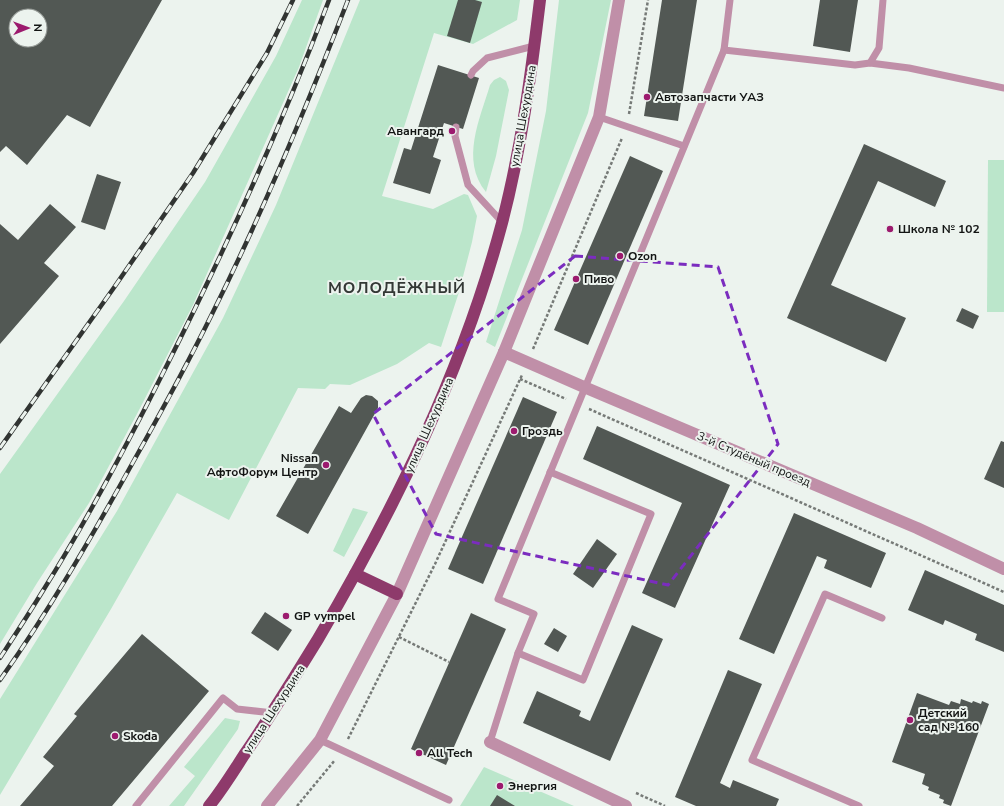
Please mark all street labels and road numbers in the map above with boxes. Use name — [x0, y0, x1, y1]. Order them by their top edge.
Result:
street label: улица Шехурдина — [506, 64, 540, 168]
street label: улица Шехурдина — [401, 375, 457, 475]
street label: 3-й Студёный проезд — [695, 428, 813, 490]
street label: улица Шехурдина — [239, 661, 309, 757]

